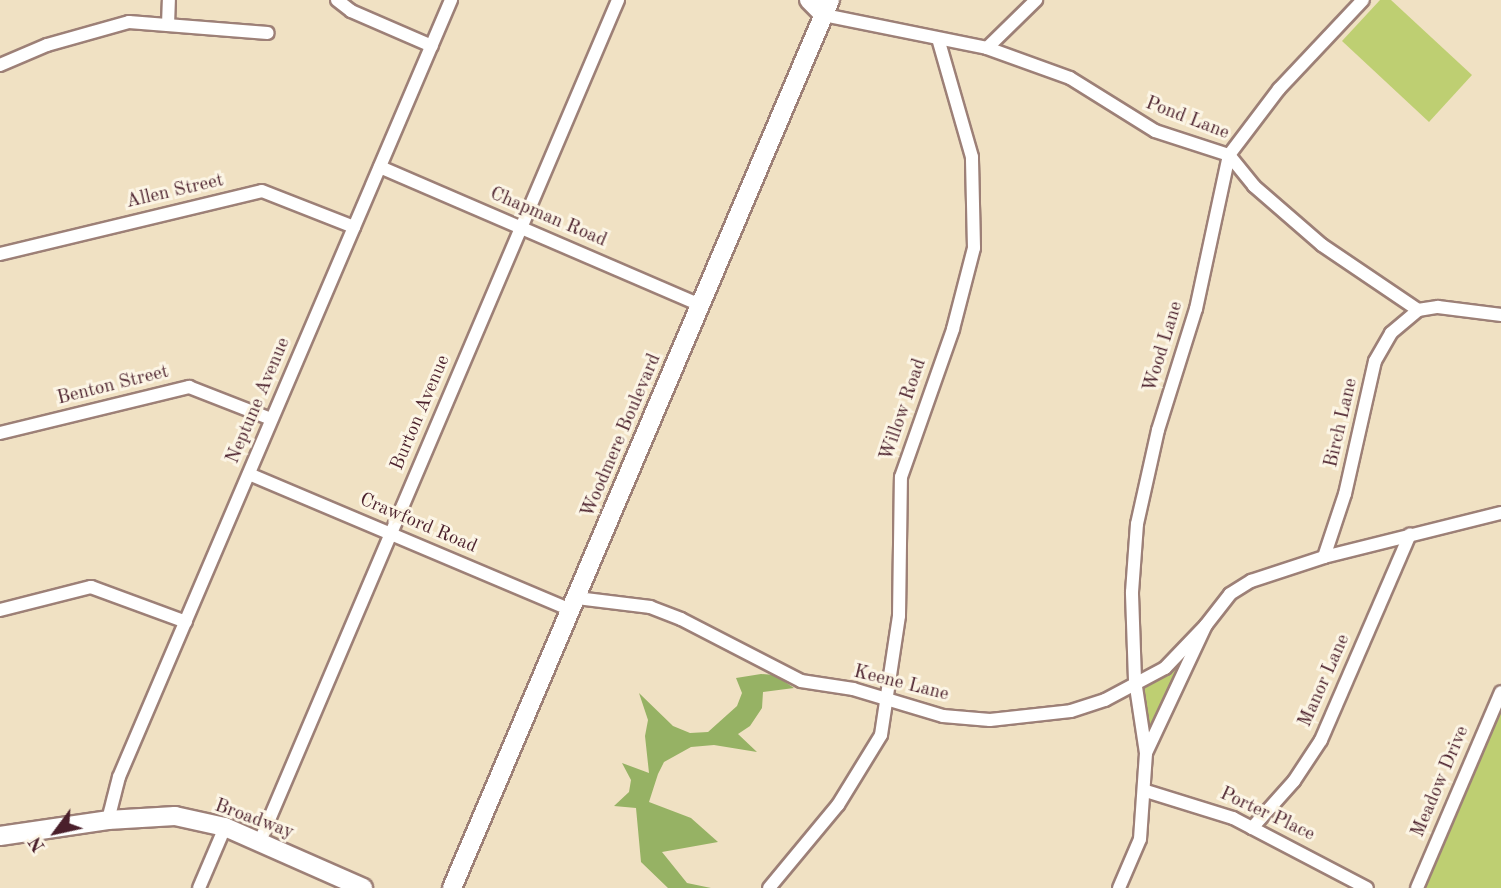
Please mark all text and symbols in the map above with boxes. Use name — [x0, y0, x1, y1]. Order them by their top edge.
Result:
street label: Pond Lane — [1142, 93, 1232, 145]
street label: Allen Street — [124, 170, 226, 214]
street label: Chapman Road — [486, 183, 610, 253]
street label: Wood Lane — [1139, 299, 1189, 395]
street label: Neptune Avenue — [222, 335, 296, 467]
street label: Woodmere Boulevard — [577, 351, 667, 521]
street label: Burton Avenue — [386, 352, 456, 474]
street label: Willow Road — [876, 356, 932, 464]
street label: Benton Street — [55, 361, 171, 411]
street label: Birch Lane — [1321, 376, 1363, 470]
street label: Crawford Road — [356, 489, 480, 559]
street label: Manor Lane — [1294, 631, 1356, 731]
street label: Keene Lane — [851, 661, 951, 707]
street label: Meadow Drive — [1407, 723, 1475, 841]
street label: Porter Place — [1216, 783, 1318, 847]
street label: Broadway — [211, 795, 297, 845]
north arrow — [21, 797, 91, 867]
text: N — [26, 832, 50, 855]

